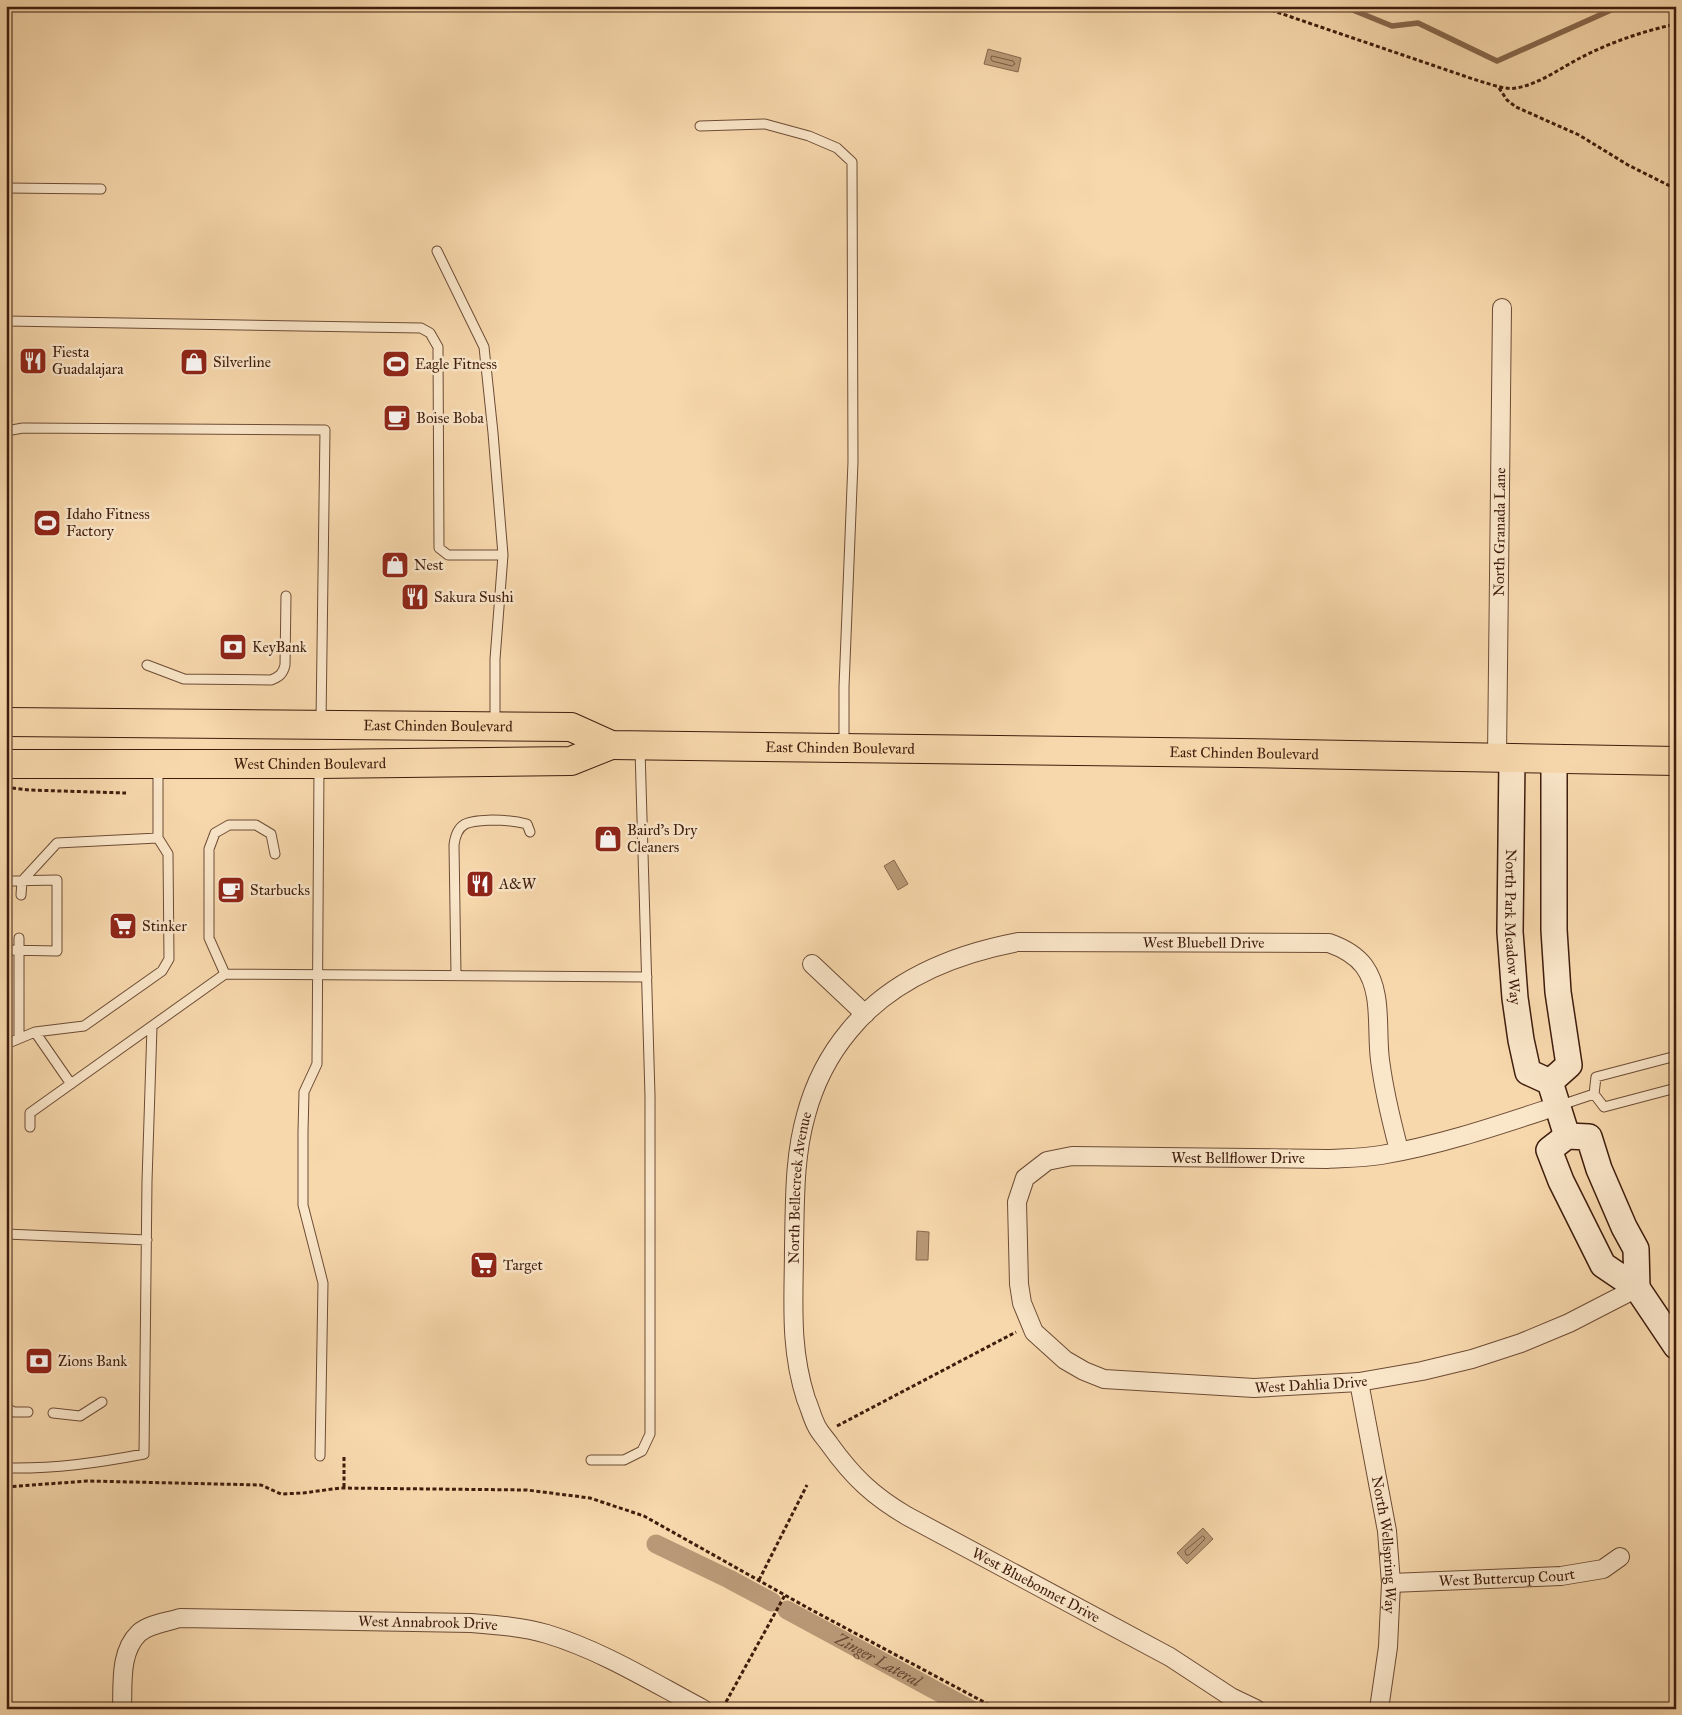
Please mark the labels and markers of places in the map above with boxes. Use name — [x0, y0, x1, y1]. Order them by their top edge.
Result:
place label: Fiesta Guadalajara — [52, 343, 124, 378]
restaurant icon: Fiesta Guadalajara — [18, 346, 48, 376]
shop icon: Silverline — [179, 347, 209, 377]
sports icon: Eagle Fitness — [381, 349, 411, 379]
place label: Silverline — [213, 353, 271, 371]
place label: Eagle Fitness — [415, 355, 497, 373]
cafe icon: Boise Boba — [382, 403, 412, 433]
place label: Boise Boba — [416, 409, 485, 427]
place label: Idaho Fitness Factory — [66, 505, 150, 540]
sports icon: Idaho Fitness Factory — [32, 508, 62, 538]
shop icon: Nest — [380, 550, 410, 580]
place label: Nest — [414, 556, 444, 574]
restaurant icon: Sakura Sushi — [400, 582, 430, 612]
place label: Sakura Sushi — [434, 588, 514, 606]
bank icon: KeyBank — [218, 632, 248, 662]
place label: KeyBank — [252, 638, 307, 656]
place label: Baird's Dry Cleaners — [627, 821, 698, 856]
shop icon: Baird's Dry Cleaners — [593, 824, 623, 854]
restaurant icon: A&W — [465, 869, 495, 899]
cafe icon: Starbucks — [216, 875, 246, 905]
place label: A&W — [498, 875, 537, 893]
place label: Starbucks — [250, 881, 310, 899]
supermarket icon: Stinker — [108, 911, 138, 941]
place label: Stinker — [142, 917, 187, 935]
supermarket icon: Target — [469, 1250, 499, 1280]
place label: Target — [503, 1256, 544, 1274]
bank icon: Zions Bank — [24, 1346, 54, 1376]
place label: Zions Bank — [58, 1352, 127, 1370]

